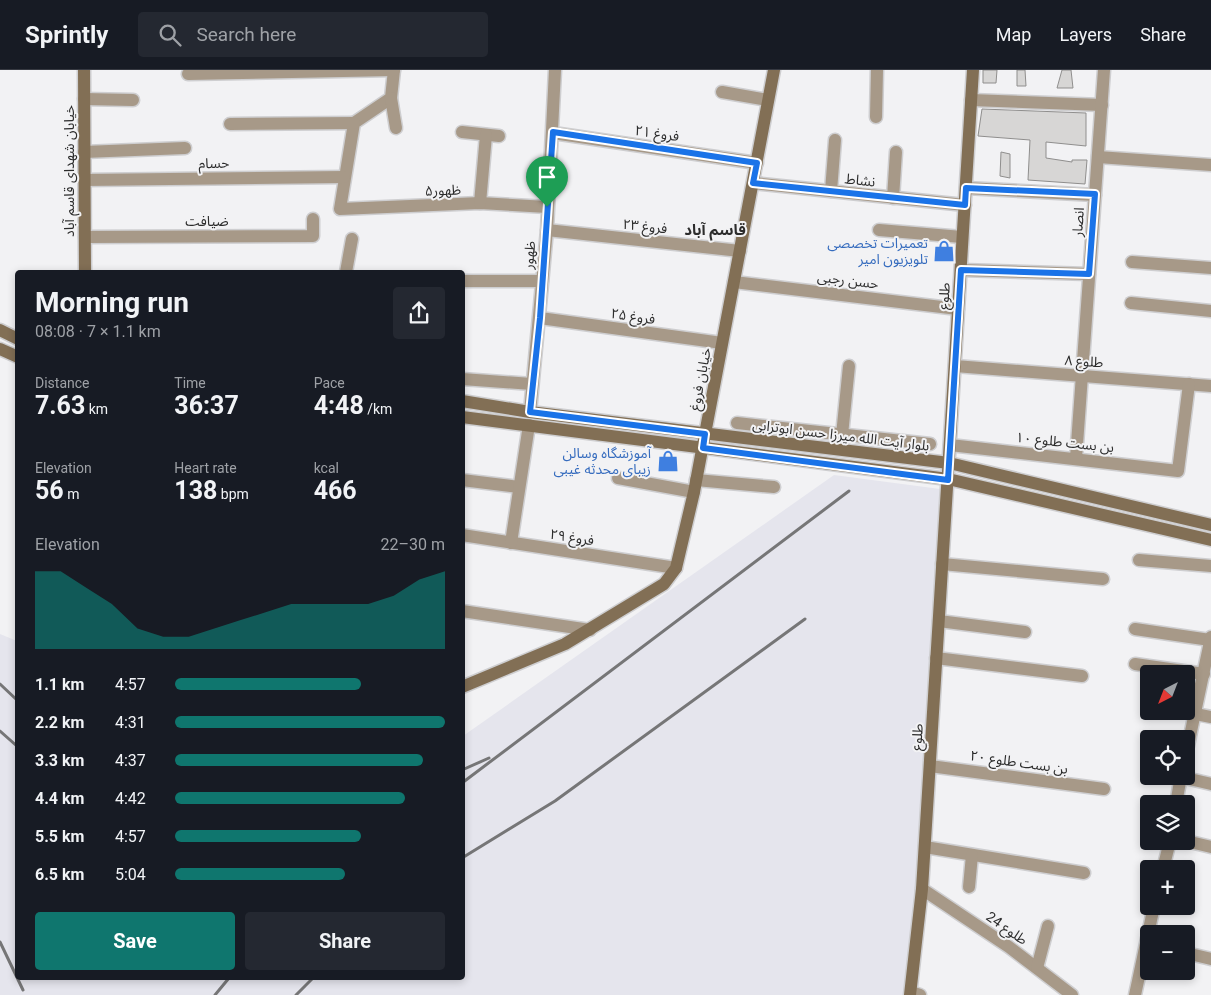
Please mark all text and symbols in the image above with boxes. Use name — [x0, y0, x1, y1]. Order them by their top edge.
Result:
search box — [138, 12, 488, 57]
text: Sprintly — [25, 21, 108, 49]
icon: search — [156, 21, 184, 49]
text: Search here — [196, 23, 296, 46]
text: Map — [996, 24, 1031, 45]
text: Layers — [1059, 24, 1112, 45]
text: Share — [1140, 24, 1186, 45]
street label: خیابان شهدای قاسم آباد — [61, 105, 80, 237]
street label: فروغ ۲۱ — [633, 122, 680, 147]
street label: حسام — [198, 155, 230, 174]
pin — [526, 156, 568, 207]
icon: arrive — [533, 163, 561, 191]
street label: نشاط — [844, 170, 876, 190]
street label: ظهور۵ — [425, 181, 461, 200]
street label: انصار — [1069, 207, 1088, 238]
street label: ضیافت — [185, 213, 229, 229]
street label: فروغ ۲۳ — [622, 216, 668, 239]
district label: قاسم آباد — [684, 221, 746, 241]
place label: تعمیرات تخصصی تلویزیون امیر — [827, 235, 928, 268]
shop icon: تعمیرات تخصصی تلویزیون امیر — [931, 238, 957, 264]
street label: ظهور — [520, 240, 539, 271]
street label: حسن رجبی — [816, 268, 880, 293]
street label: طلوع — [935, 282, 956, 310]
text: Morning run — [35, 286, 189, 319]
button: share — [393, 287, 445, 339]
street label: فروغ ۲۵ — [609, 305, 656, 330]
text: 08:08 · 7 × 1.1 km — [35, 322, 161, 341]
street label: خیابان فروغ — [686, 346, 717, 412]
street label: طلوع ۸ — [1064, 352, 1104, 373]
text: Distance — [35, 375, 90, 391]
text: Time — [174, 375, 206, 391]
text: Pace — [314, 375, 345, 391]
text: 7.63 — [35, 391, 85, 420]
text: 36:37 — [174, 391, 239, 420]
text: 4:48 — [314, 391, 364, 420]
text: km — [85, 401, 108, 417]
text: /km — [364, 401, 392, 417]
street label: بلوار آیت الله میرزا حسن ابوترابی — [751, 416, 931, 455]
street label: بن بست طلوع ۱۰ — [1015, 429, 1115, 458]
place label: آموزشگاه وسالن زیبای محدثه غیبی — [554, 445, 652, 478]
shop icon: آموزشگاه وسالن زیبای محدثه غیبی — [655, 448, 681, 474]
text: Elevation — [35, 460, 92, 476]
text: Heart rate — [174, 460, 237, 476]
text: kcal — [314, 460, 339, 476]
text: 56 — [35, 476, 64, 505]
text: 138 — [174, 476, 217, 505]
text: 466 — [314, 476, 357, 505]
text: m — [64, 486, 79, 502]
text: bpm — [217, 486, 249, 502]
street label: فروغ ۲۹ — [548, 526, 595, 551]
text: Elevation — [35, 535, 100, 554]
text: 22–30 m — [381, 535, 445, 554]
north arrow — [1140, 665, 1195, 720]
map controls — [1140, 665, 1195, 980]
text: 1.1 km — [35, 675, 84, 694]
text: 4:57 — [115, 675, 146, 694]
text: 2.2 km — [35, 713, 84, 732]
text: 4:31 — [115, 713, 146, 732]
street label: طلوع — [908, 723, 929, 751]
button: locate — [1140, 730, 1195, 785]
street label: بن بست طلوع ۲۰ — [969, 747, 1069, 780]
text: 3.3 km — [35, 751, 84, 770]
text: 4:37 — [115, 751, 146, 770]
text: 4.4 km — [35, 789, 84, 808]
text: 4:42 — [115, 789, 146, 808]
button: layers — [1140, 795, 1195, 850]
text: 5.5 km — [35, 827, 84, 846]
text: 4:57 — [115, 827, 146, 846]
button: + — [1140, 860, 1195, 915]
text: 6.5 km — [35, 865, 84, 884]
text: 5:04 — [115, 865, 146, 884]
street label: طلوع 24 — [982, 908, 1031, 950]
button: Save — [35, 912, 235, 970]
button: Share — [245, 912, 445, 970]
button: − — [1140, 925, 1195, 980]

